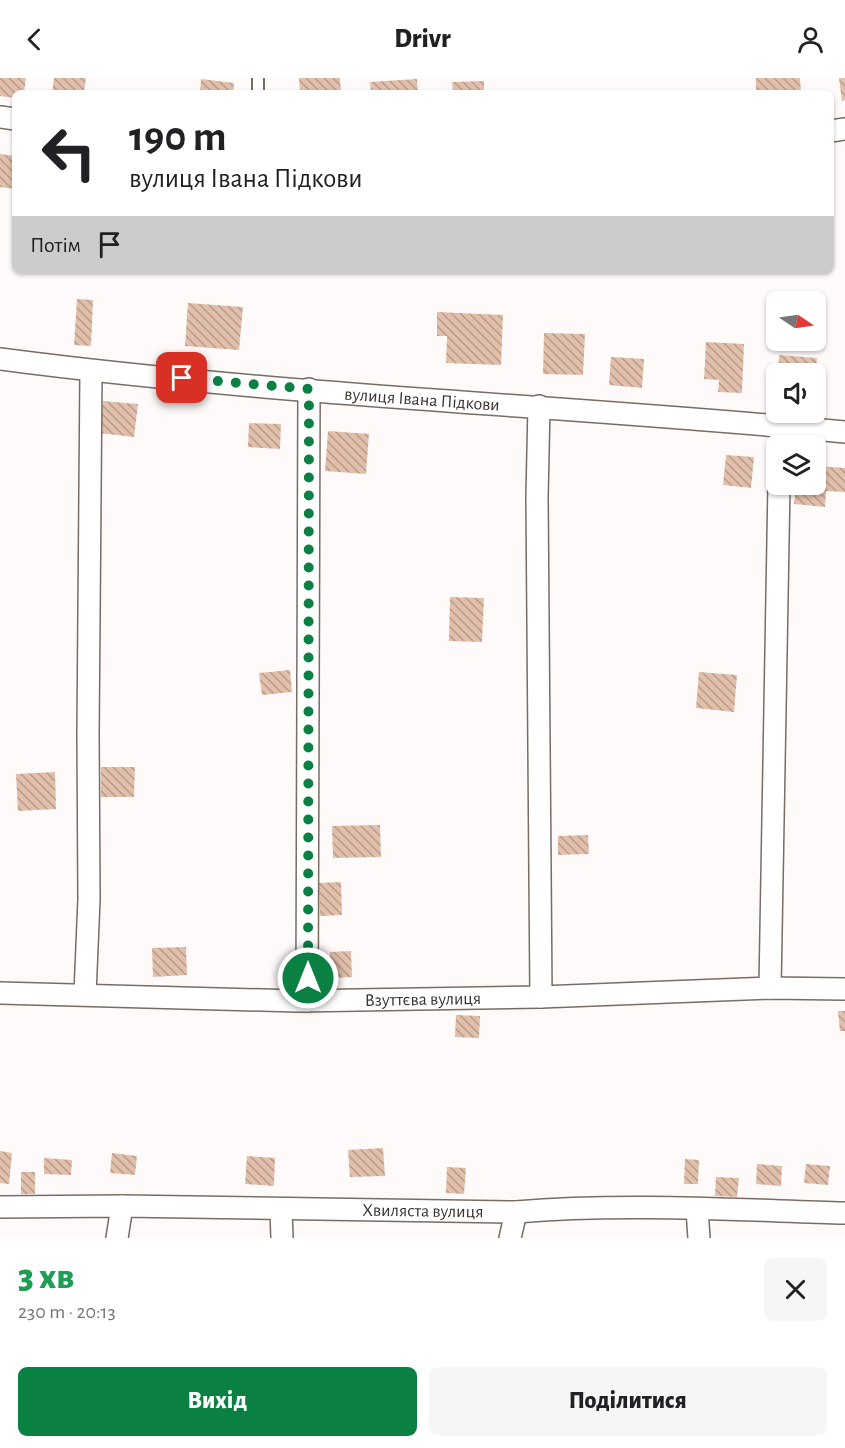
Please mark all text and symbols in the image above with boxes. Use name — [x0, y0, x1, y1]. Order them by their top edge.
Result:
icon: back — [18, 23, 51, 56]
icon: person — [794, 23, 827, 56]
text: Drivr — [394, 25, 451, 52]
icon: left — [30, 114, 108, 192]
text: 190 m — [129, 116, 227, 158]
text: вулиця Івана Підкови — [129, 165, 363, 192]
icon: arrive — [93, 228, 126, 261]
text: Потім — [30, 234, 81, 256]
north arrow — [766, 291, 826, 351]
map controls — [766, 291, 826, 495]
pin — [156, 352, 207, 403]
icon: arrive — [165, 361, 198, 394]
button: sound — [766, 363, 826, 423]
street label: вулиця Івана Підкови — [344, 385, 500, 415]
button: layers — [766, 435, 826, 495]
position arrow — [276, 946, 340, 1010]
street label: Взуттєва вулиця — [364, 990, 481, 1010]
street label: Хвиляста вулиця — [362, 1202, 484, 1222]
button: close — [764, 1258, 827, 1321]
text: 3 хв — [18, 1259, 74, 1295]
text: 230 m · 20:13 — [18, 1302, 116, 1322]
button: Вихід — [18, 1367, 417, 1436]
button: Поділитися — [429, 1367, 827, 1436]

